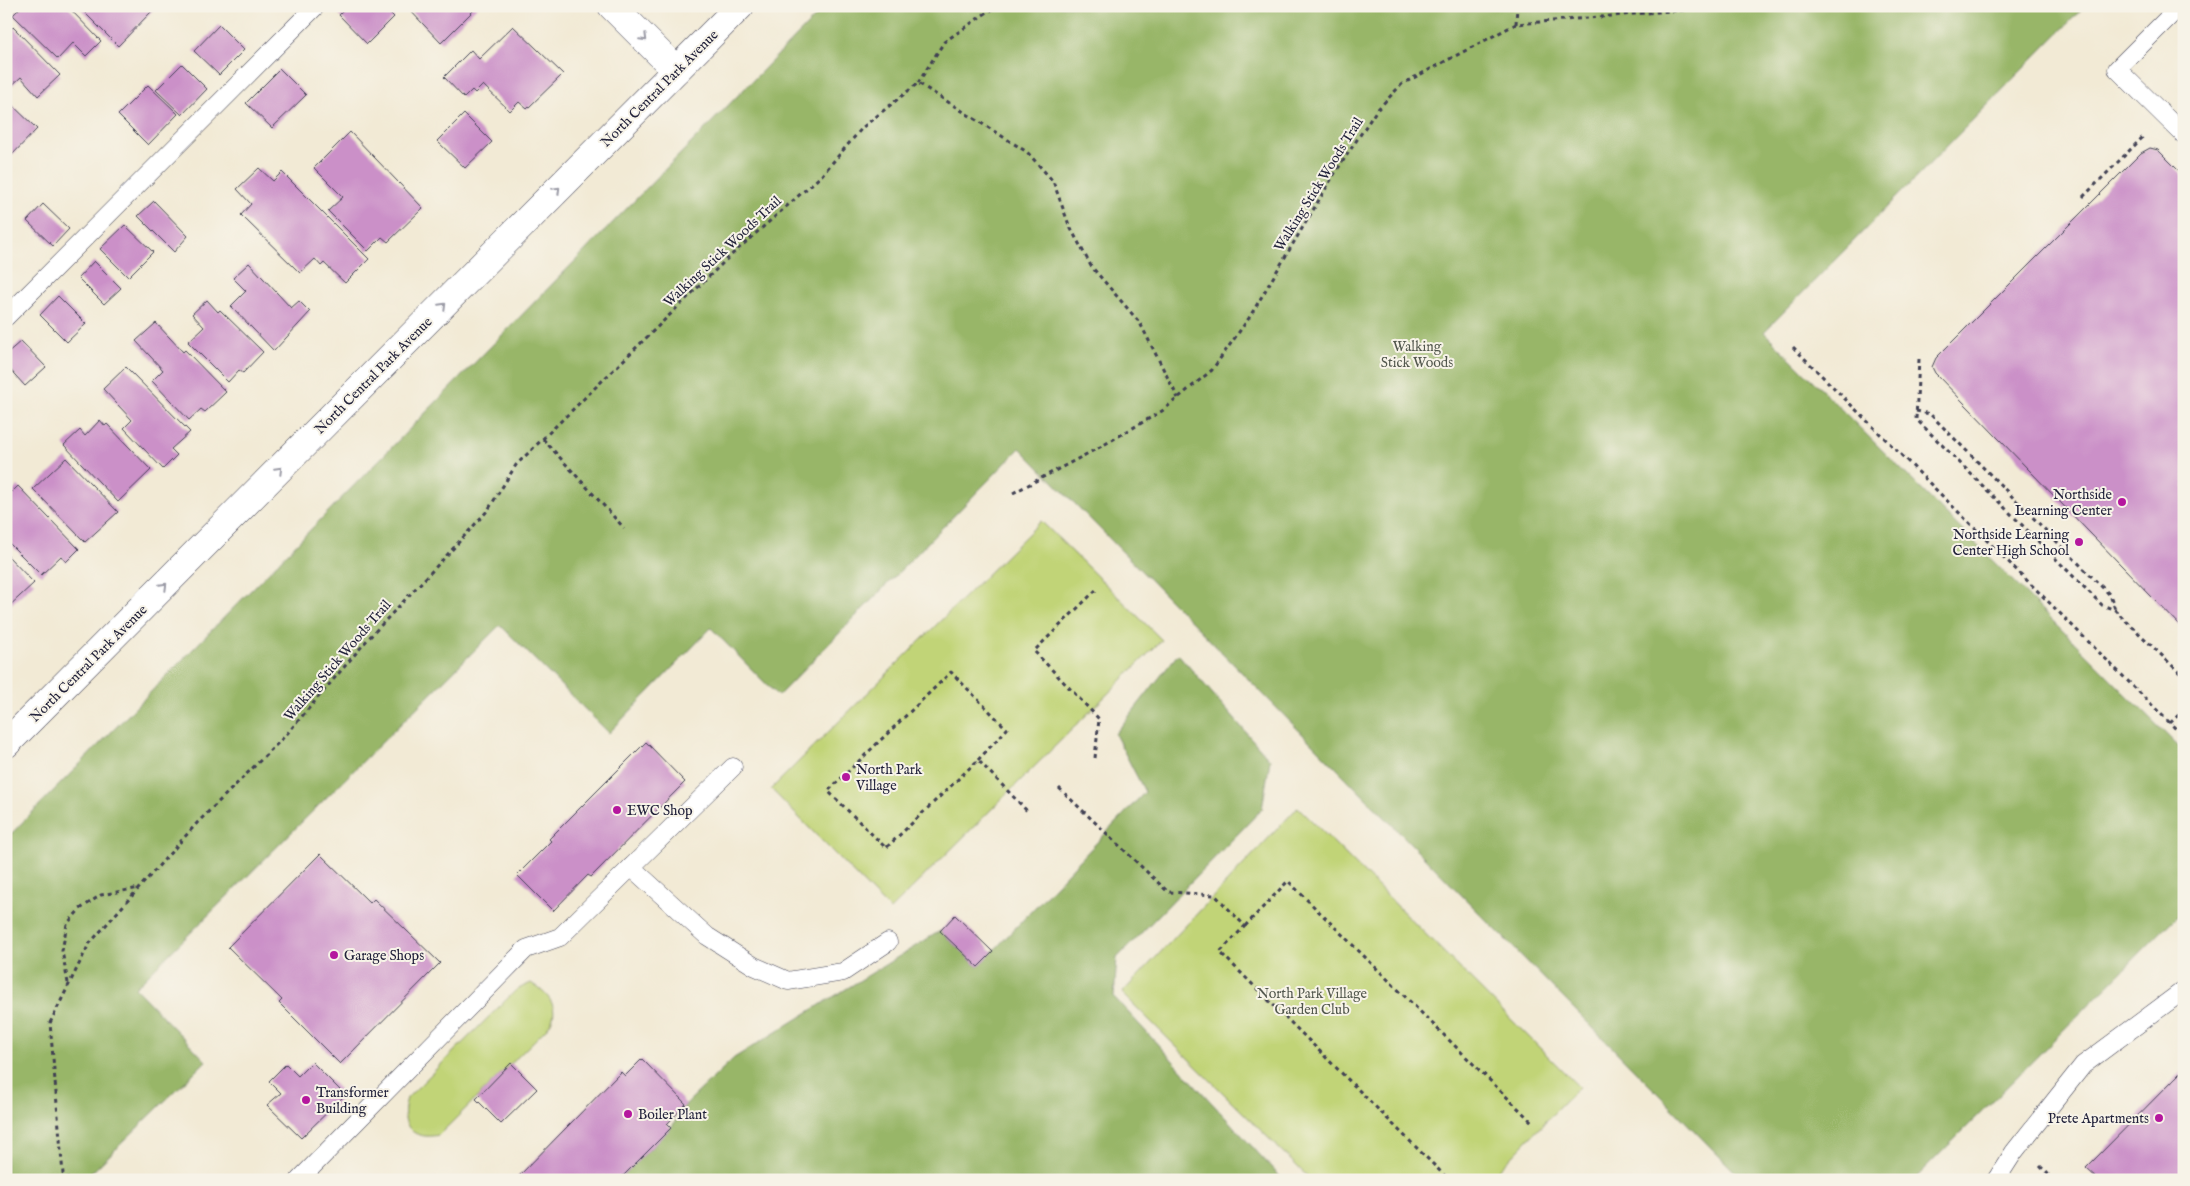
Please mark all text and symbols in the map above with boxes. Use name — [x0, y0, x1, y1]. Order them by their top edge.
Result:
street label: North Central Park Avenue — [597, 26, 723, 151]
one-way arrow — [638, 32, 647, 41]
street label: Walking Stick Woods Trail — [1270, 114, 1368, 255]
one-way arrow — [551, 187, 560, 196]
street label: Walking Stick Woods Trail — [660, 192, 786, 311]
one-way arrow — [437, 302, 446, 311]
street label: North Central Park Avenue — [311, 313, 437, 438]
park label: Walking Stick Woods — [1381, 338, 1453, 372]
one-way arrow — [273, 467, 282, 476]
place label: Northside Learning Center — [2015, 486, 2113, 520]
marker: Northside Learning Center — [2116, 496, 2128, 508]
place label: Northside Learning Center High School — [1952, 526, 2069, 560]
marker: Northside Learning Center High School — [2073, 536, 2085, 548]
one-way arrow — [158, 582, 167, 591]
street label: Walking Stick Woods Trail — [280, 596, 395, 725]
street label: North Central Park Avenue — [26, 601, 152, 726]
place label: North Park Village — [855, 761, 923, 795]
marker: North Park Village — [840, 771, 852, 783]
place label: EWC Shop — [627, 802, 693, 820]
marker: EWC Shop — [611, 804, 623, 816]
place label: Garage Shops — [344, 947, 424, 965]
marker: Garage Shops — [328, 949, 340, 961]
park label: North Park Village Garden Club — [1257, 985, 1368, 1019]
place label: Transformer Building — [316, 1084, 389, 1118]
marker: Transformer Building — [300, 1094, 312, 1106]
place label: Boiler Plant — [638, 1106, 707, 1124]
marker: Boiler Plant — [622, 1108, 634, 1120]
place label: Prete Apartments — [2048, 1110, 2149, 1128]
marker: Prete Apartments — [2153, 1112, 2165, 1124]

